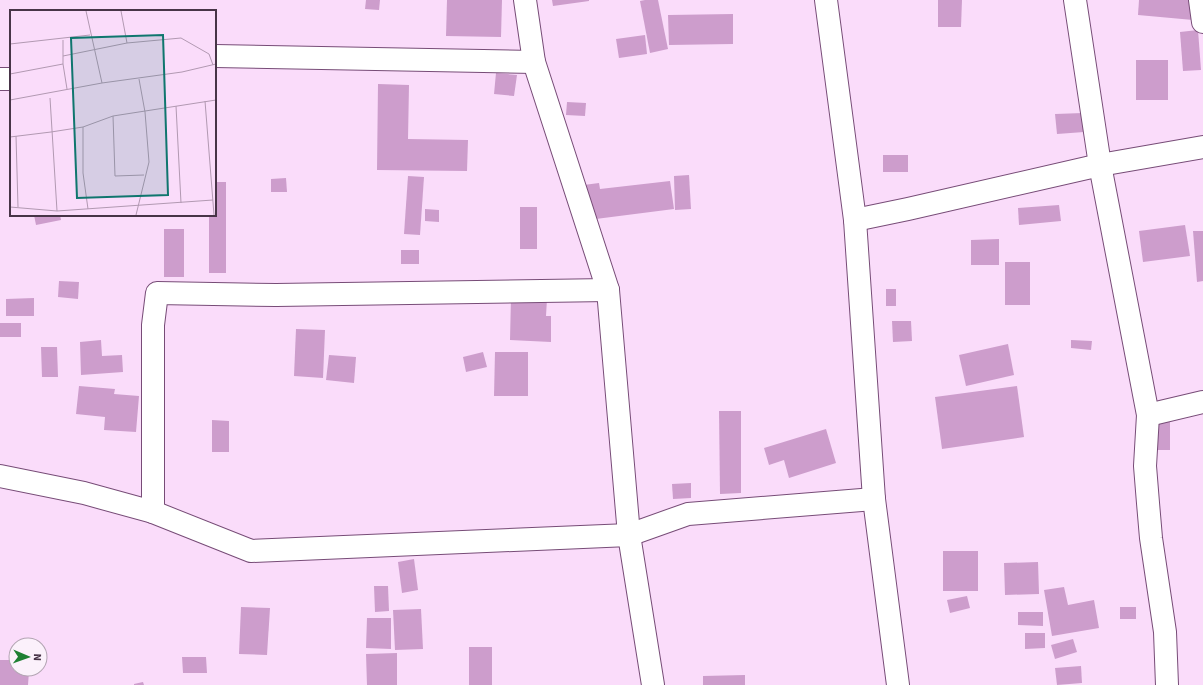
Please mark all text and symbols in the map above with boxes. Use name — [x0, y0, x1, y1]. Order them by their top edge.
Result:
inset map — [10, 10, 216, 216]
north arrow — [8, 637, 48, 677]
text: N — [30, 653, 45, 661]

